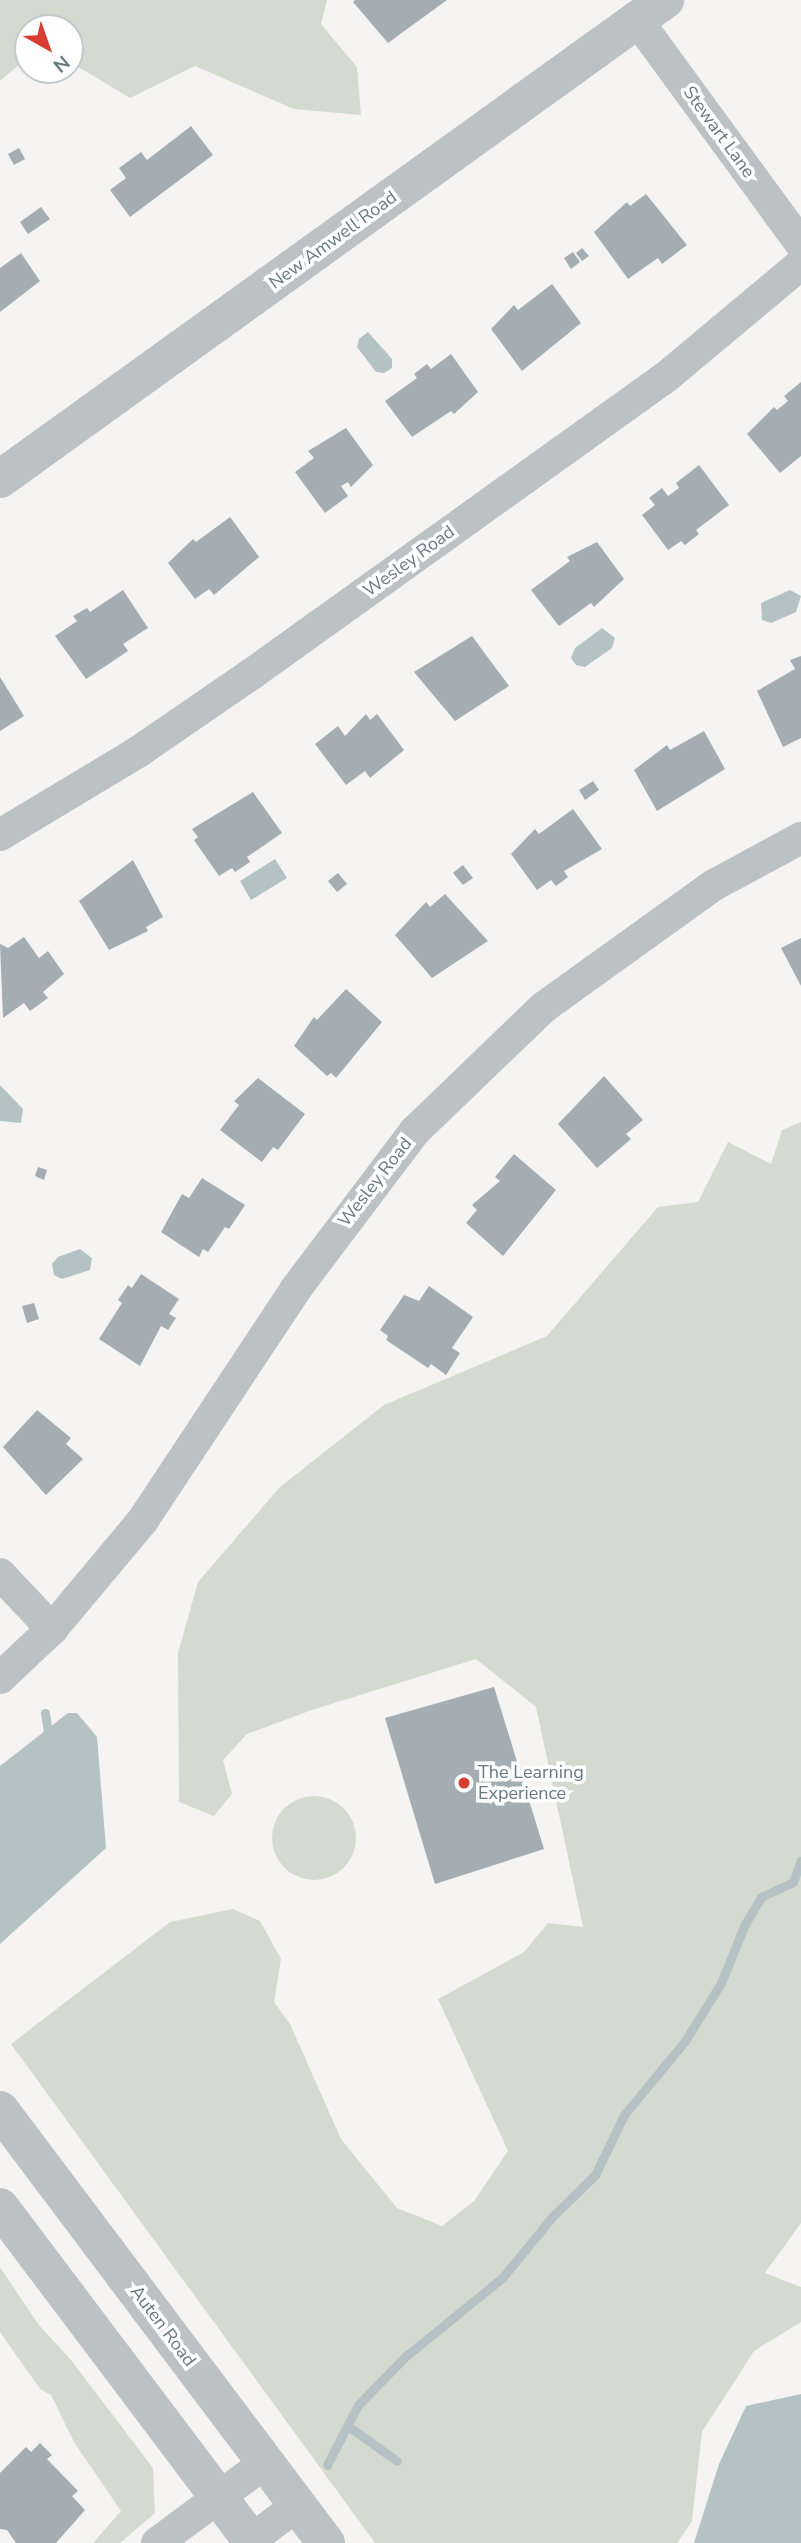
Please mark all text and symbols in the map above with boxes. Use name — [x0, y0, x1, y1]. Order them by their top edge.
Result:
north arrow — [14, 14, 84, 84]
text: N — [47, 49, 75, 78]
street label: Stewart Lane — [678, 82, 760, 182]
street label: New Amwell Road — [265, 186, 401, 294]
street label: Wesley Road — [359, 521, 459, 601]
street label: Wesley Road — [333, 1133, 417, 1231]
place label: The Learning Experience — [478, 1762, 584, 1804]
marker: The Learning Experience — [456, 1775, 472, 1791]
street label: Auten Road — [126, 2281, 200, 2371]

